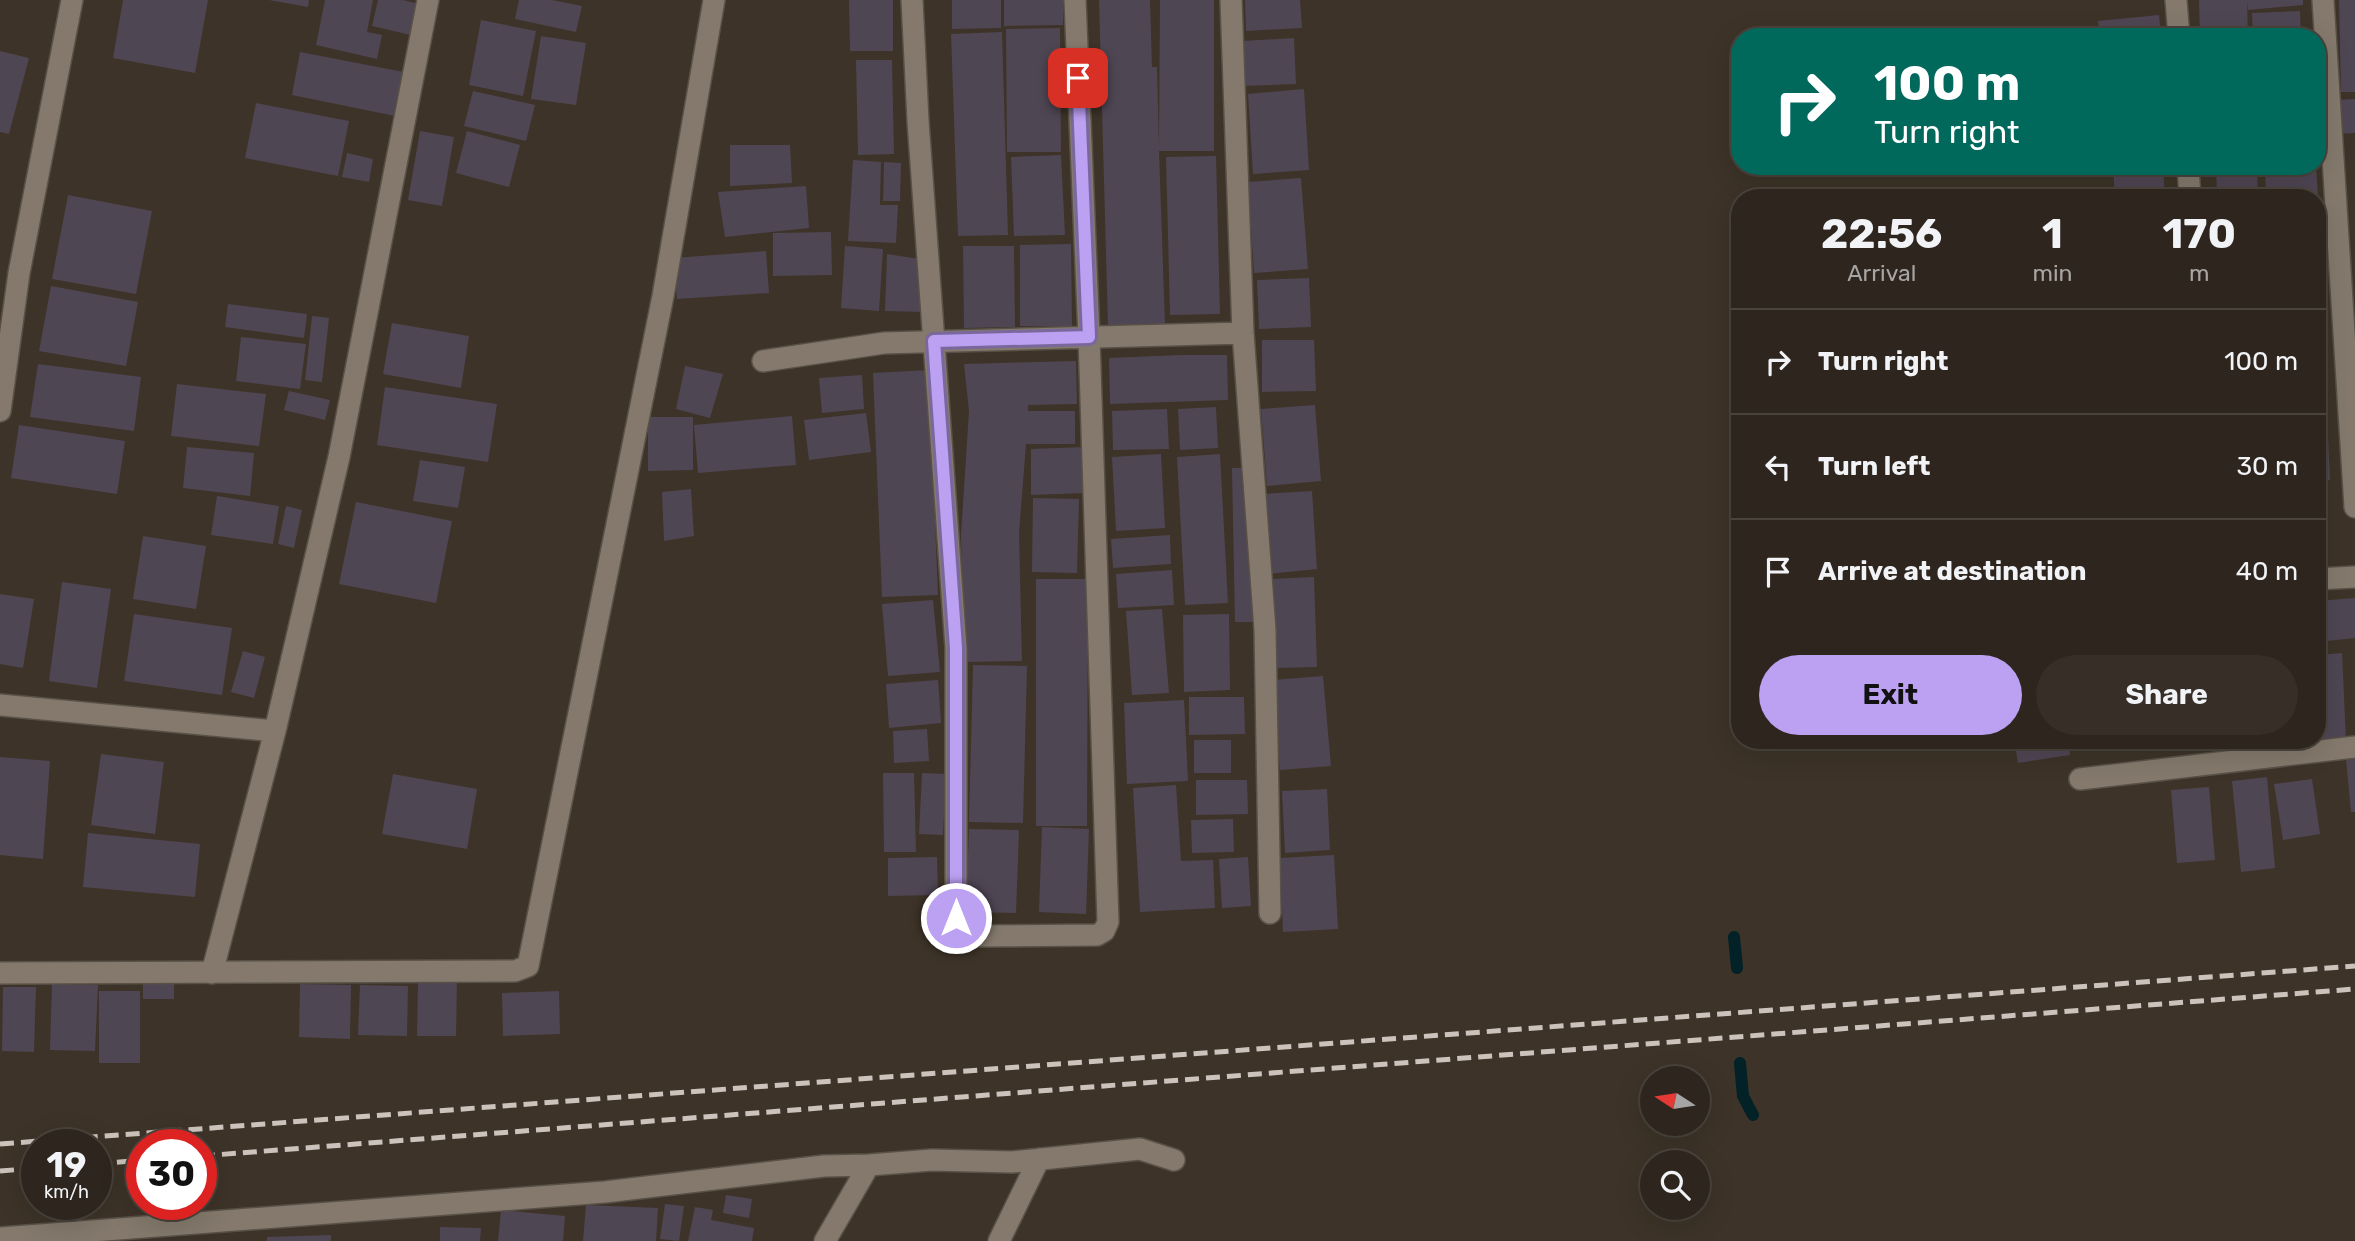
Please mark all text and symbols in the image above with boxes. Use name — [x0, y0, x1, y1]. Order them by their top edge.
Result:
pin — [1048, 48, 1108, 108]
text: 100 m — [1874, 54, 2020, 112]
icon: right — [1759, 56, 1850, 147]
icon: arrive — [1059, 59, 1097, 97]
text: Turn right — [1874, 113, 2019, 151]
text: 22:56 — [1821, 209, 1942, 259]
text: 1 — [2042, 209, 2063, 259]
text: 170 — [2162, 209, 2236, 259]
text: Arrival — [1847, 259, 1916, 287]
text: min — [2032, 259, 2072, 287]
text: m — [2189, 259, 2209, 287]
icon: right — [1759, 343, 1797, 381]
text: Turn right — [1818, 346, 1948, 377]
text: 100 m — [2224, 346, 2298, 377]
icon: left — [1759, 448, 1797, 486]
text: Turn left — [1818, 451, 1930, 482]
text: 30 m — [2236, 451, 2298, 482]
icon: arrive — [1759, 553, 1797, 591]
text: Arrive at destination — [1818, 556, 2086, 587]
text: 40 m — [2236, 556, 2298, 587]
button: Exit — [1759, 655, 2022, 735]
button: Share — [2036, 655, 2298, 735]
position arrow — [919, 881, 993, 955]
north arrow — [1640, 1066, 1710, 1136]
map controls — [1640, 1066, 1710, 1220]
speed limit sign: 30 — [126, 1129, 217, 1220]
text: 19 — [47, 1144, 86, 1186]
button: search — [1640, 1150, 1710, 1220]
text: km/h — [44, 1181, 89, 1203]

